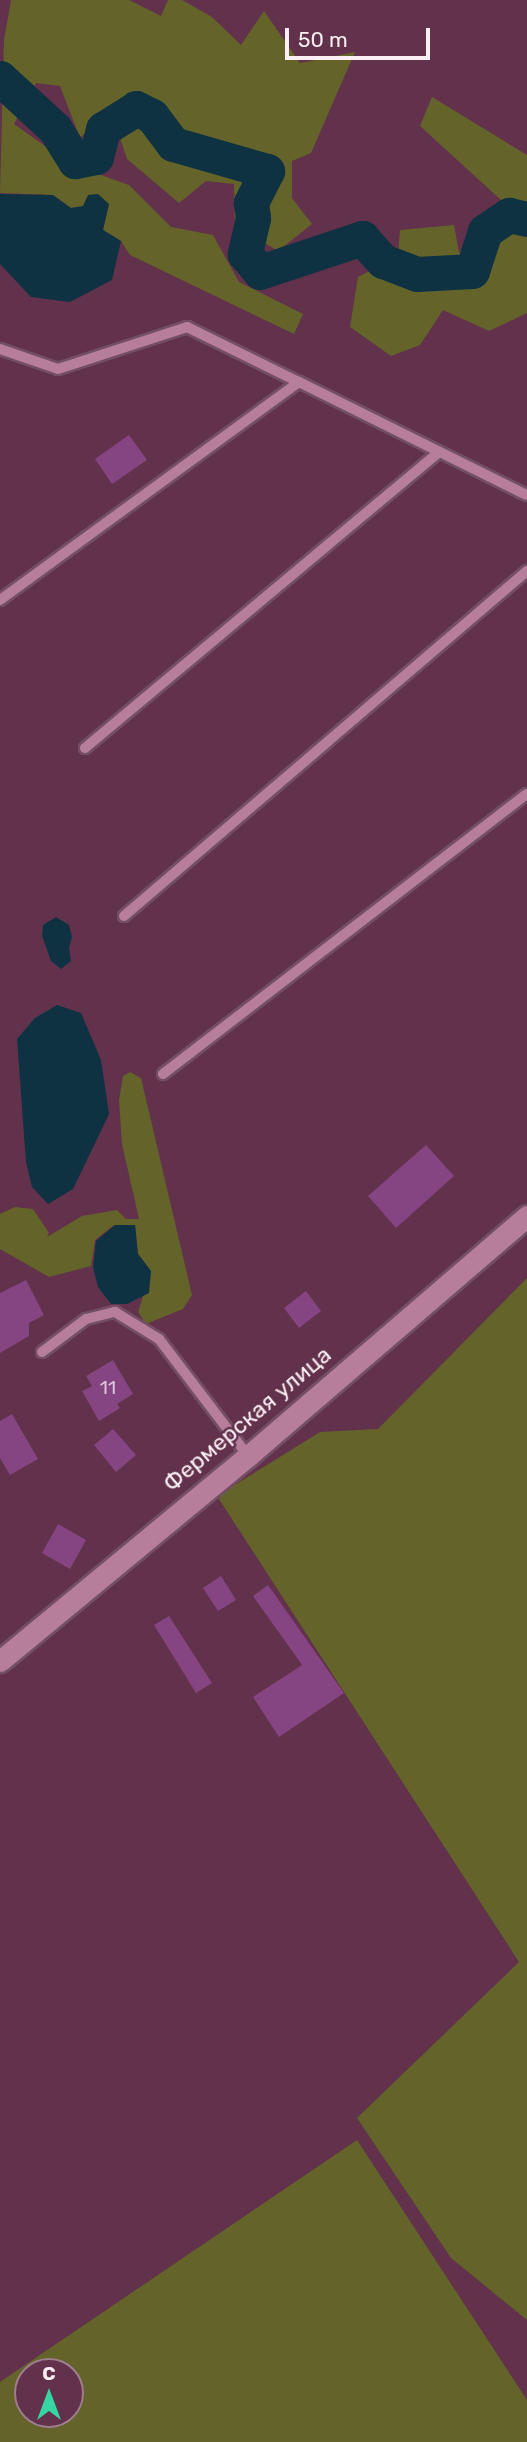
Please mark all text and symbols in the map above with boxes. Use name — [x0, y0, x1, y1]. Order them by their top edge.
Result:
scale bar — [289, 14, 434, 58]
text: 50 m — [298, 27, 348, 52]
street label: Фермерская улица — [157, 1341, 337, 1497]
house number: 11 — [100, 1377, 116, 1399]
north arrow — [14, 2358, 84, 2428]
text: С — [42, 2362, 56, 2385]

